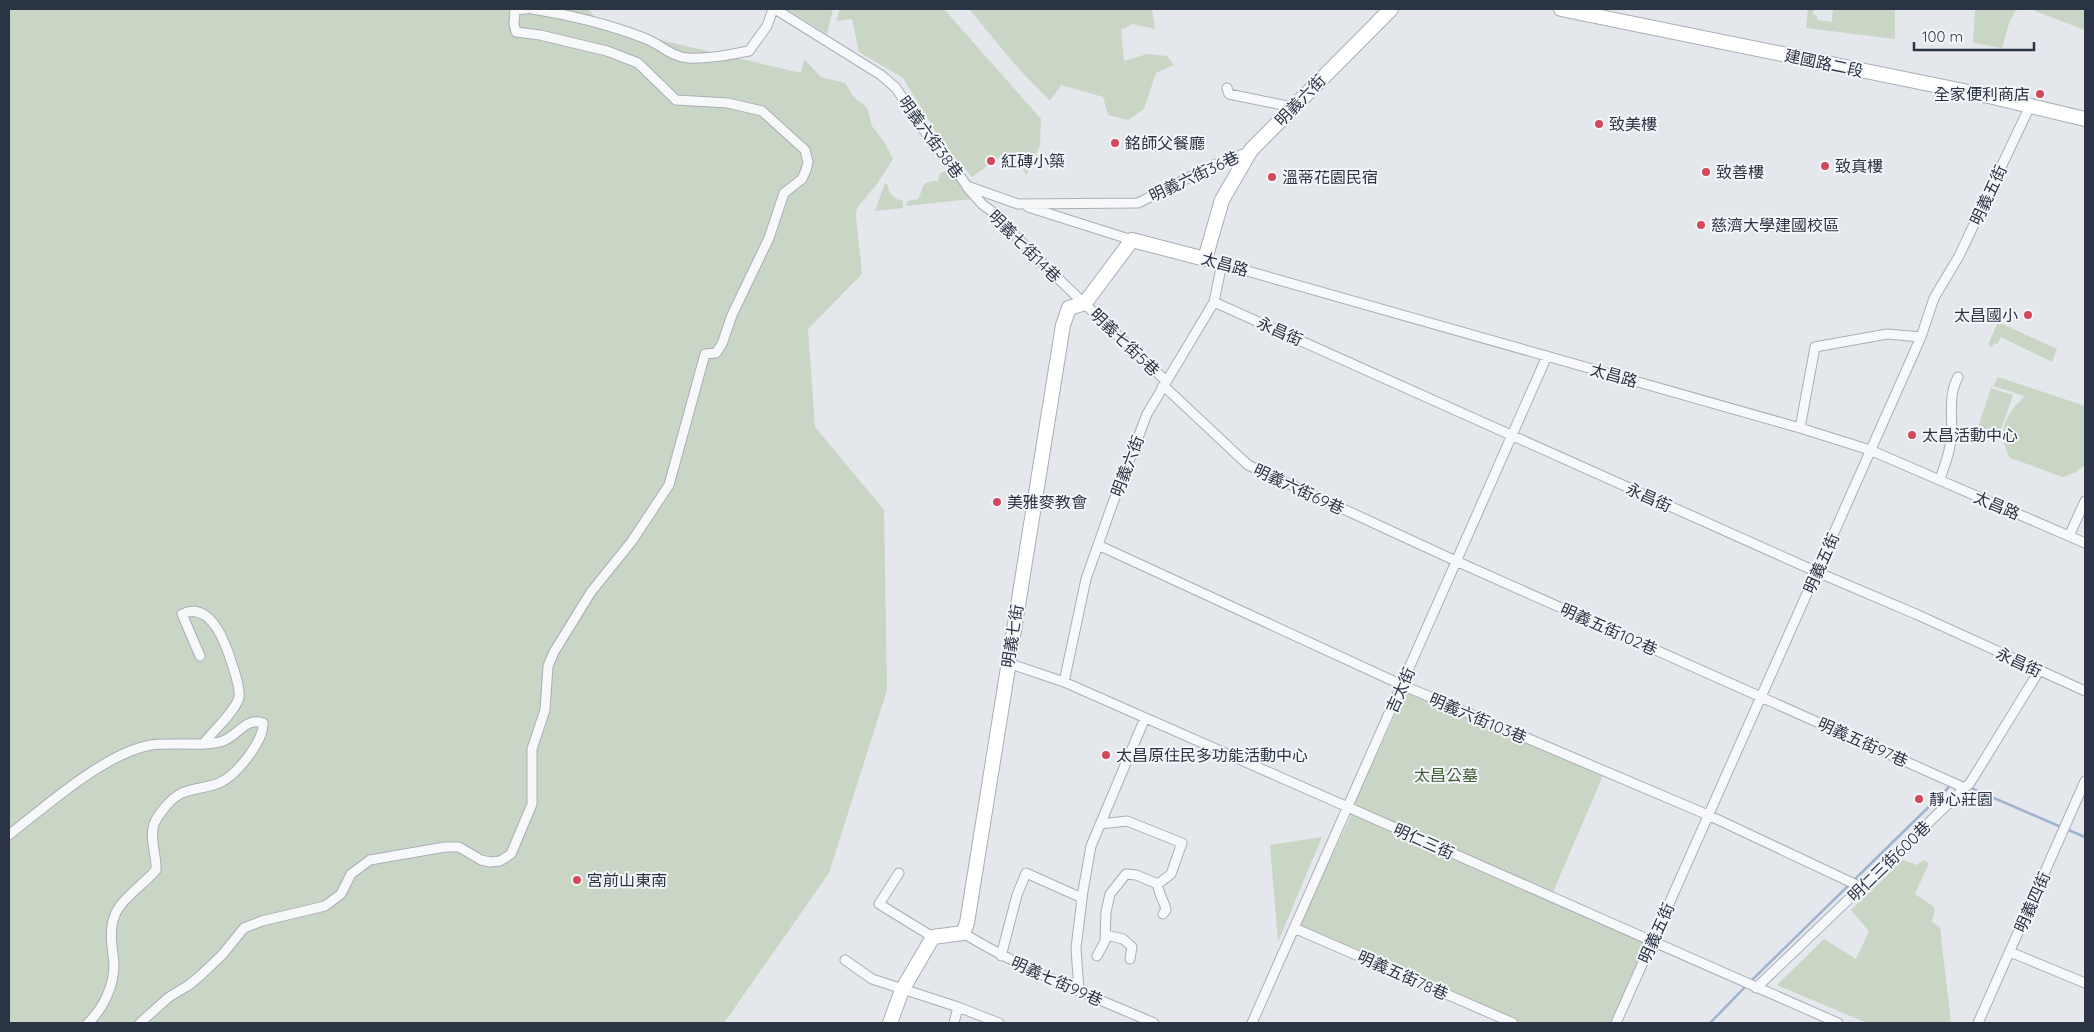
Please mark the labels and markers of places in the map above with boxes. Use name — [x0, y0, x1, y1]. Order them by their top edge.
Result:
place label: 全家便利商店 — [1934, 84, 2030, 104]
marker: 全家便利商店 — [2034, 88, 2046, 100]
place label: 致美樓 — [1609, 114, 1657, 134]
marker: 致美樓 — [1593, 118, 1605, 130]
place label: 銘師父餐廳 — [1125, 133, 1205, 153]
marker: 銘師父餐廳 — [1109, 137, 1121, 149]
place label: 紅磚小築 — [1001, 151, 1065, 171]
marker: 紅磚小築 — [985, 155, 997, 167]
place label: 致真樓 — [1835, 156, 1883, 176]
marker: 致真樓 — [1819, 160, 1831, 172]
place label: 致善樓 — [1716, 162, 1764, 182]
marker: 致善樓 — [1700, 166, 1712, 178]
place label: 溫蒂花園民宿 — [1282, 167, 1378, 187]
marker: 溫蒂花園民宿 — [1266, 171, 1278, 183]
place label: 慈濟大學建國校區 — [1711, 215, 1839, 235]
marker: 慈濟大學建國校區 — [1695, 219, 1707, 231]
place label: 太昌國小 — [1954, 305, 2018, 325]
marker: 太昌國小 — [2022, 309, 2034, 321]
place label: 太昌活動中心 — [1922, 425, 2018, 445]
marker: 太昌活動中心 — [1906, 429, 1918, 441]
place label: 美雅麥教會 — [1007, 492, 1087, 512]
marker: 美雅麥教會 — [991, 496, 1003, 508]
place label: 太昌原住民多功能活動中心 — [1116, 745, 1308, 765]
marker: 太昌原住民多功能活動中心 — [1100, 749, 1112, 761]
place label: 靜心莊園 — [1929, 789, 1993, 809]
marker: 靜心莊園 — [1913, 793, 1925, 805]
place label: 宮前山東南 — [587, 870, 667, 890]
marker: 宮前山東南 — [571, 874, 583, 886]

